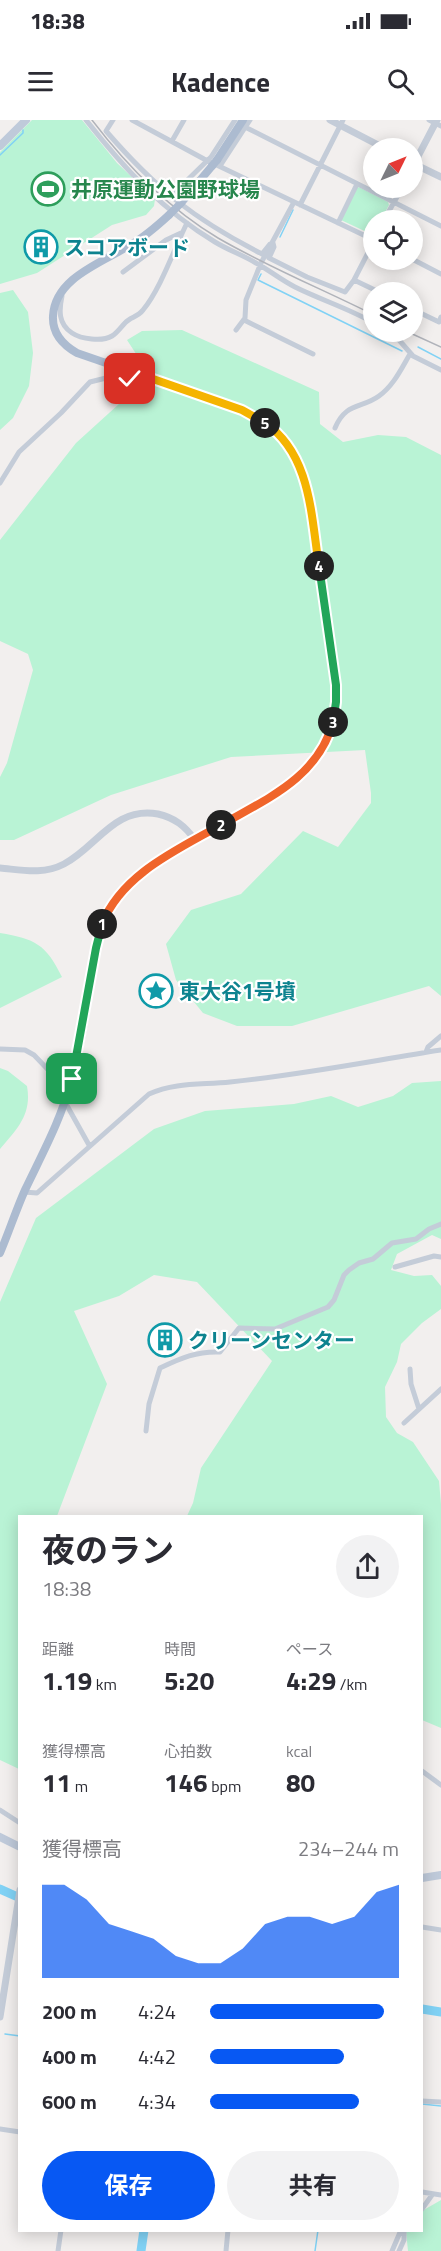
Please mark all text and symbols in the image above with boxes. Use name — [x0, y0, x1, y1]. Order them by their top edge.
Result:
text: 18:38 — [30, 4, 85, 38]
text: Kadence — [171, 61, 270, 102]
icon: menu — [24, 65, 57, 98]
icon: search — [384, 65, 417, 98]
north arrow — [363, 138, 423, 198]
map controls — [363, 138, 423, 342]
sports icon: 井原運動公園野球場 — [30, 171, 66, 207]
place label: 井原運動公園野球場 — [71, 173, 260, 205]
button: locate — [363, 210, 423, 270]
building icon: スコアボード — [23, 229, 59, 265]
place label: スコアボード — [64, 231, 190, 263]
button: layers — [363, 282, 423, 342]
pin — [104, 353, 155, 404]
icon: check — [113, 362, 146, 395]
pin: 5 — [250, 408, 280, 438]
text: 5 — [261, 411, 269, 435]
pin: 4 — [304, 551, 334, 581]
text: 4 — [315, 554, 323, 578]
pin: 3 — [318, 707, 348, 737]
text: 3 — [329, 710, 337, 734]
pin: 2 — [206, 810, 236, 840]
text: 2 — [217, 813, 225, 837]
pin: 1 — [87, 909, 117, 939]
text: 1 — [98, 912, 106, 936]
place icon: 東大谷1号墳 — [138, 973, 174, 1009]
place label: 東大谷1号墳 — [179, 975, 296, 1007]
pin — [46, 1053, 97, 1104]
icon: arrive — [55, 1062, 88, 1095]
building icon: クリーンセンター — [147, 1322, 183, 1358]
place label: クリーンセンター — [188, 1324, 355, 1356]
text: 夜のラン — [42, 1525, 174, 1575]
button: share — [336, 1535, 399, 1598]
text: 18:38 — [42, 1573, 91, 1604]
text: 距離 — [42, 1637, 74, 1661]
text: 時間 — [164, 1637, 196, 1661]
text: ペース — [286, 1637, 333, 1661]
text: 1.19 — [42, 1661, 92, 1700]
text: 5:20 — [164, 1661, 214, 1700]
text: 4:29 — [286, 1661, 336, 1700]
text: km — [92, 1672, 117, 1696]
text: /km — [336, 1672, 368, 1696]
text: 獲得標高 — [42, 1739, 106, 1763]
text: 心拍数 — [164, 1739, 212, 1763]
text: kcal — [286, 1739, 312, 1763]
text: 11 — [42, 1763, 71, 1802]
text: 146 — [164, 1763, 208, 1802]
text: 80 — [286, 1763, 315, 1802]
text: m — [71, 1774, 88, 1798]
text: bpm — [208, 1774, 241, 1798]
text: 獲得標高 — [42, 1833, 122, 1864]
text: 234–244 m — [298, 1833, 399, 1864]
text: 200 m — [42, 1996, 97, 2027]
text: 4:24 — [138, 1996, 176, 2027]
text: 400 m — [42, 2041, 97, 2072]
text: 4:42 — [138, 2041, 176, 2072]
text: 600 m — [42, 2086, 97, 2117]
text: 4:34 — [138, 2086, 176, 2117]
button: 保存 — [42, 2151, 215, 2220]
button: 共有 — [227, 2151, 399, 2220]

